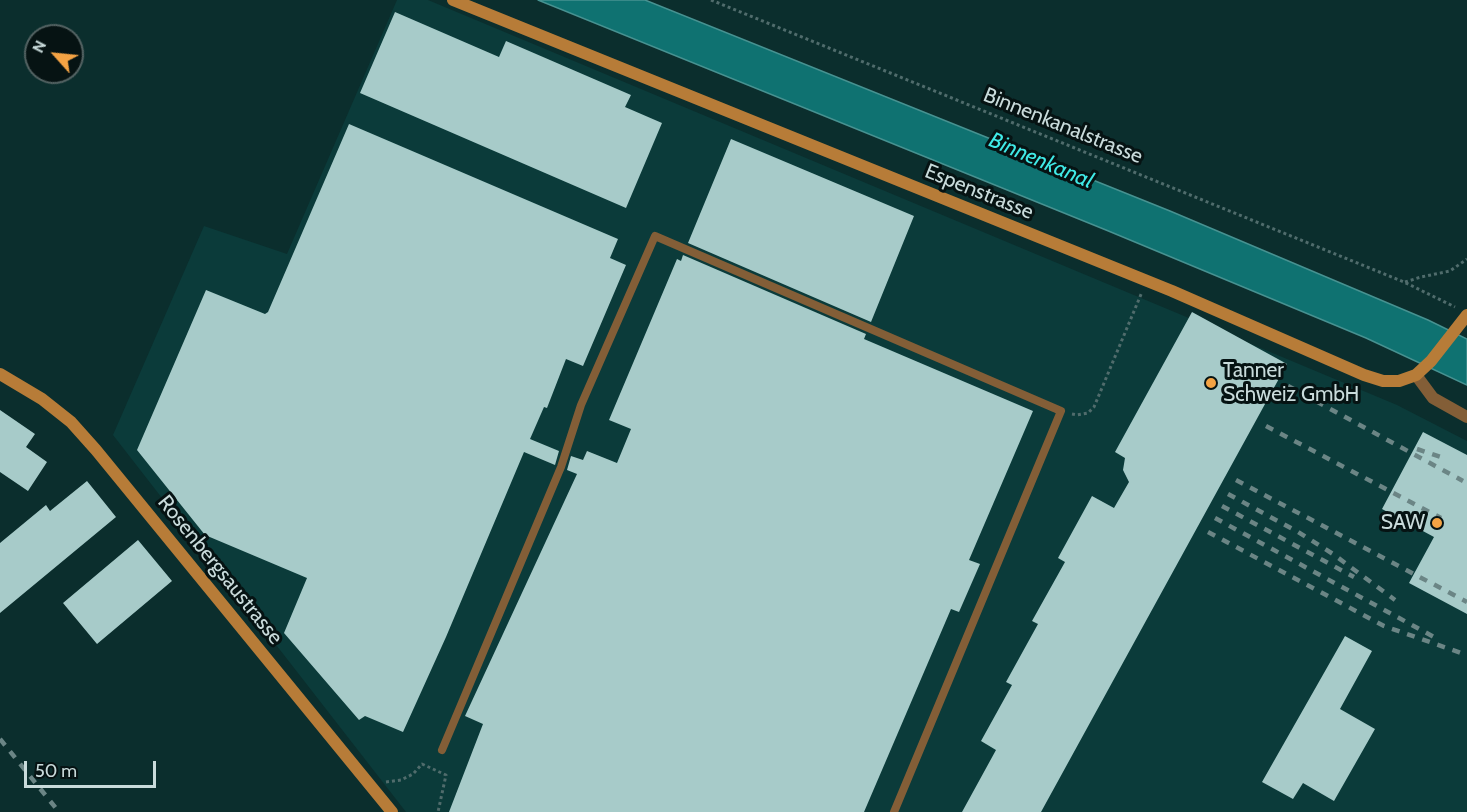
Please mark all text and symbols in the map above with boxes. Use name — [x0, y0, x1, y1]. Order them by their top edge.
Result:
north arrow — [24, 24, 84, 84]
text: N — [28, 37, 50, 56]
street label: Binnenkanalstrasse — [980, 83, 1146, 169]
water label: Binnenkanal — [985, 127, 1097, 195]
street label: Espenstrasse — [921, 159, 1037, 225]
place label: Tanner Schweiz GmbH — [1223, 358, 1359, 408]
marker: Tanner Schweiz GmbH — [1204, 376, 1218, 390]
street label: Rosenbergsaustrasse — [152, 490, 288, 650]
place label: SAW — [1381, 510, 1425, 536]
marker: SAW — [1430, 516, 1444, 530]
scale bar — [27, 749, 159, 787]
text: 50 m — [35, 760, 77, 782]

